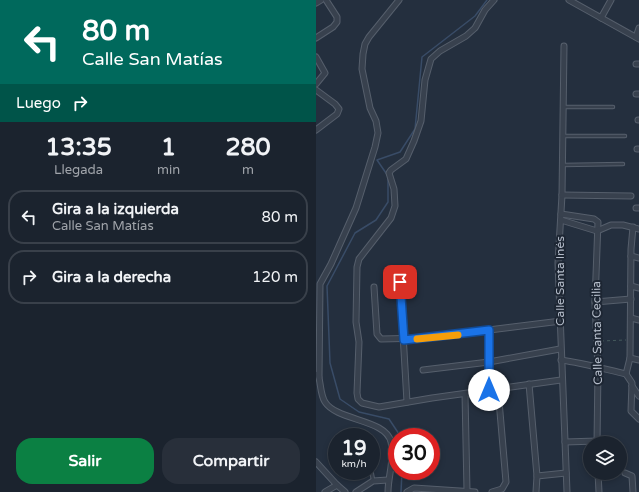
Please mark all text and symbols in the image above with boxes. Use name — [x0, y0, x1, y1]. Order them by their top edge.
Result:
text: 80 m — [82, 14, 150, 48]
icon: left — [16, 16, 68, 68]
text: Calle San Matías — [82, 48, 223, 70]
icon: right — [69, 92, 91, 114]
text: Luego — [16, 94, 61, 112]
text: 13:35 — [45, 133, 112, 162]
text: 1 — [161, 133, 176, 162]
text: 280 — [225, 133, 271, 162]
text: Llegada — [54, 162, 103, 178]
text: min — [157, 162, 180, 178]
text: m — [242, 162, 254, 178]
text: Gira a la izquierda — [52, 200, 179, 218]
icon: left — [18, 206, 40, 228]
text: 80 m — [261, 208, 298, 226]
text: Calle San Matías — [52, 218, 154, 234]
street label: Calle Santa Inés — [553, 236, 567, 326]
pin — [383, 265, 417, 299]
icon: right — [18, 266, 40, 288]
text: Gira a la derecha — [52, 268, 171, 286]
text: 120 m — [252, 268, 298, 286]
icon: arrive — [389, 271, 411, 293]
street label: Calle Santa Cecilia — [589, 281, 605, 385]
position arrow — [468, 369, 510, 411]
speed limit sign: 30 — [388, 428, 440, 480]
map controls — [583, 436, 627, 480]
button: layers — [583, 436, 627, 480]
text: 19 — [341, 437, 367, 461]
button: Salir — [16, 438, 154, 484]
button: Compartir — [162, 438, 300, 484]
text: km/h — [341, 458, 367, 470]

